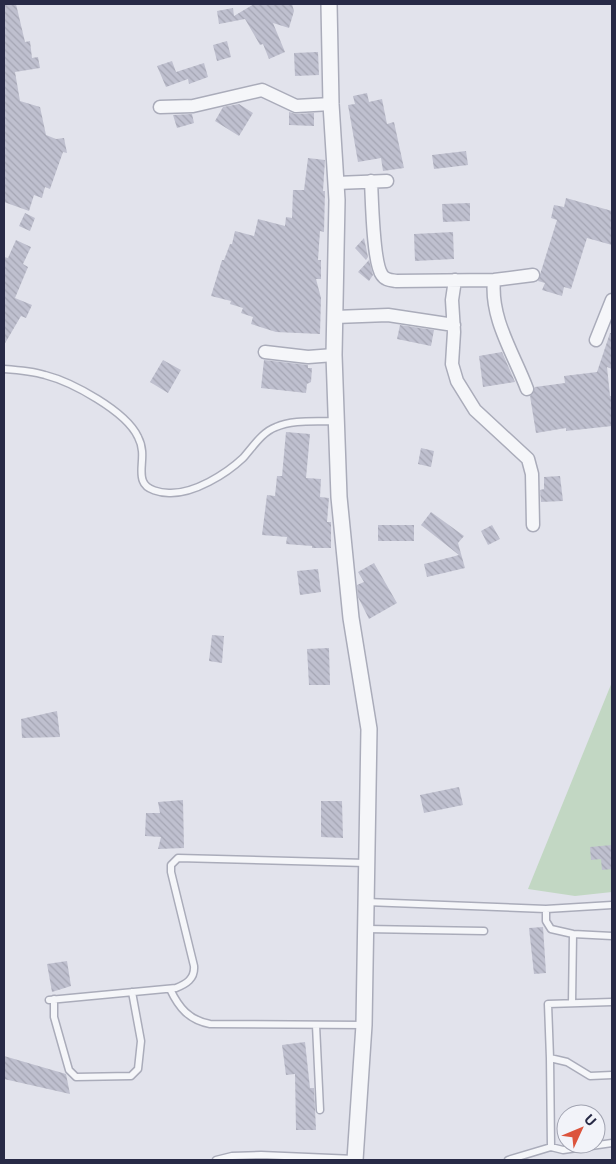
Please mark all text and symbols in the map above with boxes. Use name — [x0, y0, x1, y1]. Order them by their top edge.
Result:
north arrow — [556, 1104, 606, 1154]
text: U — [580, 1109, 601, 1130]

